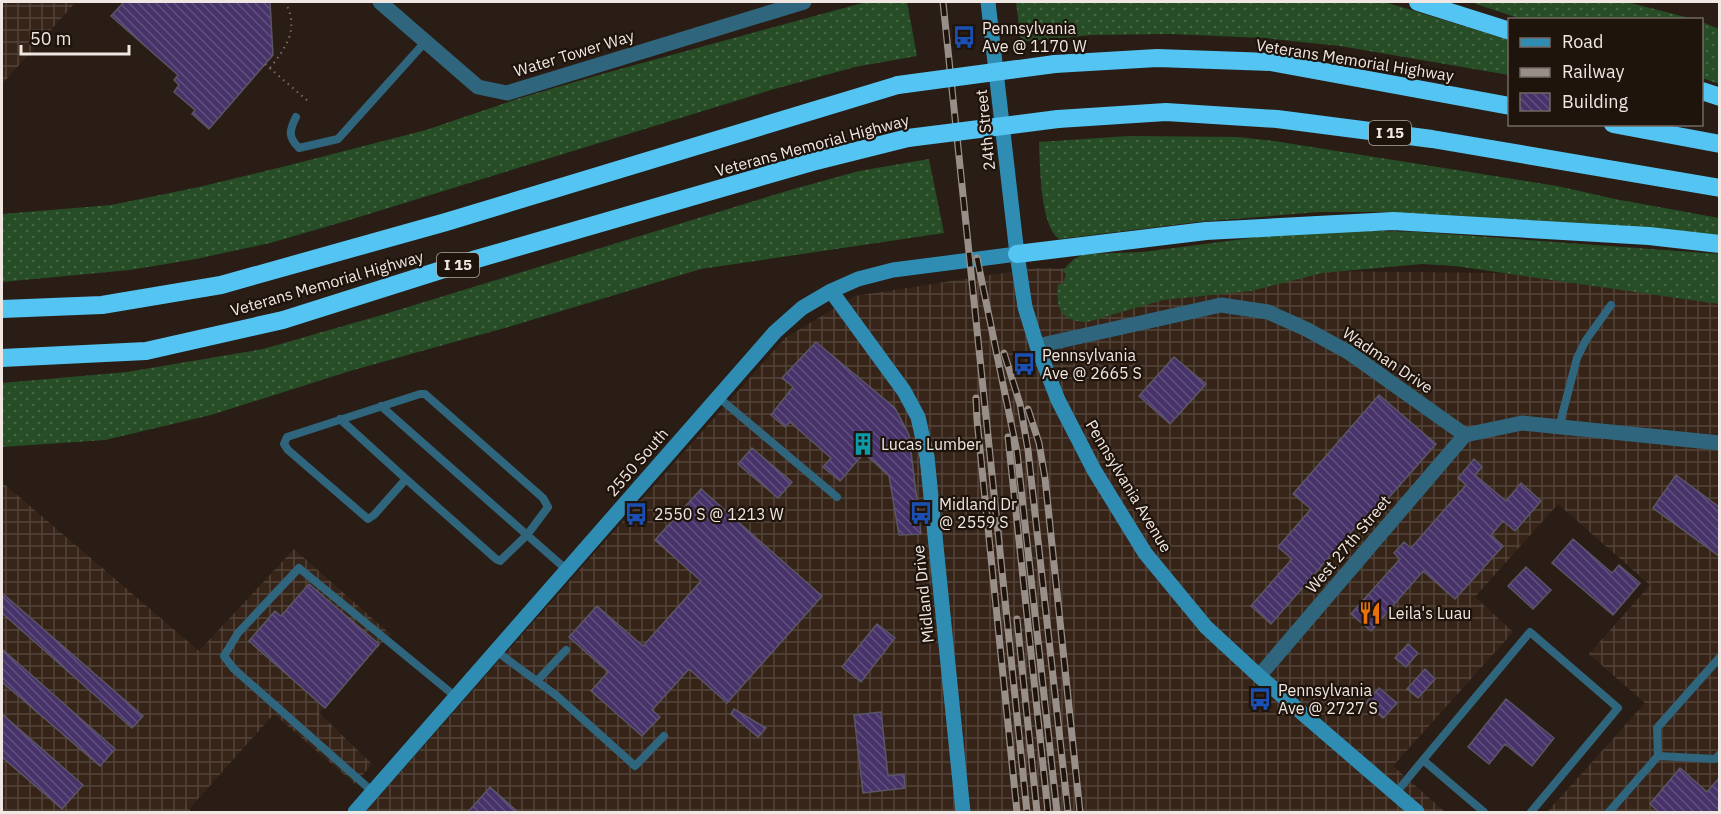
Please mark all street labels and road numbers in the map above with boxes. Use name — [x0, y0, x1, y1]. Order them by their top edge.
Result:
street label: Water Tower Way — [511, 25, 637, 81]
street label: Veterans Memorial Highway — [1255, 34, 1455, 86]
street label: 24th Street — [971, 88, 999, 172]
street label: Veterans Memorial Highway — [713, 109, 911, 181]
road number: I 15 — [1369, 121, 1411, 145]
street label: Veterans Memorial Highway — [228, 246, 426, 320]
road number: I 15 — [437, 253, 479, 277]
street label: Wadman Drive — [1339, 323, 1437, 398]
street label: Pennsylvania Avenue — [1082, 416, 1177, 556]
street label: 2550 South — [602, 424, 672, 500]
street label: West 27th Street — [1301, 491, 1395, 597]
street label: Midland Drive — [908, 544, 938, 644]

